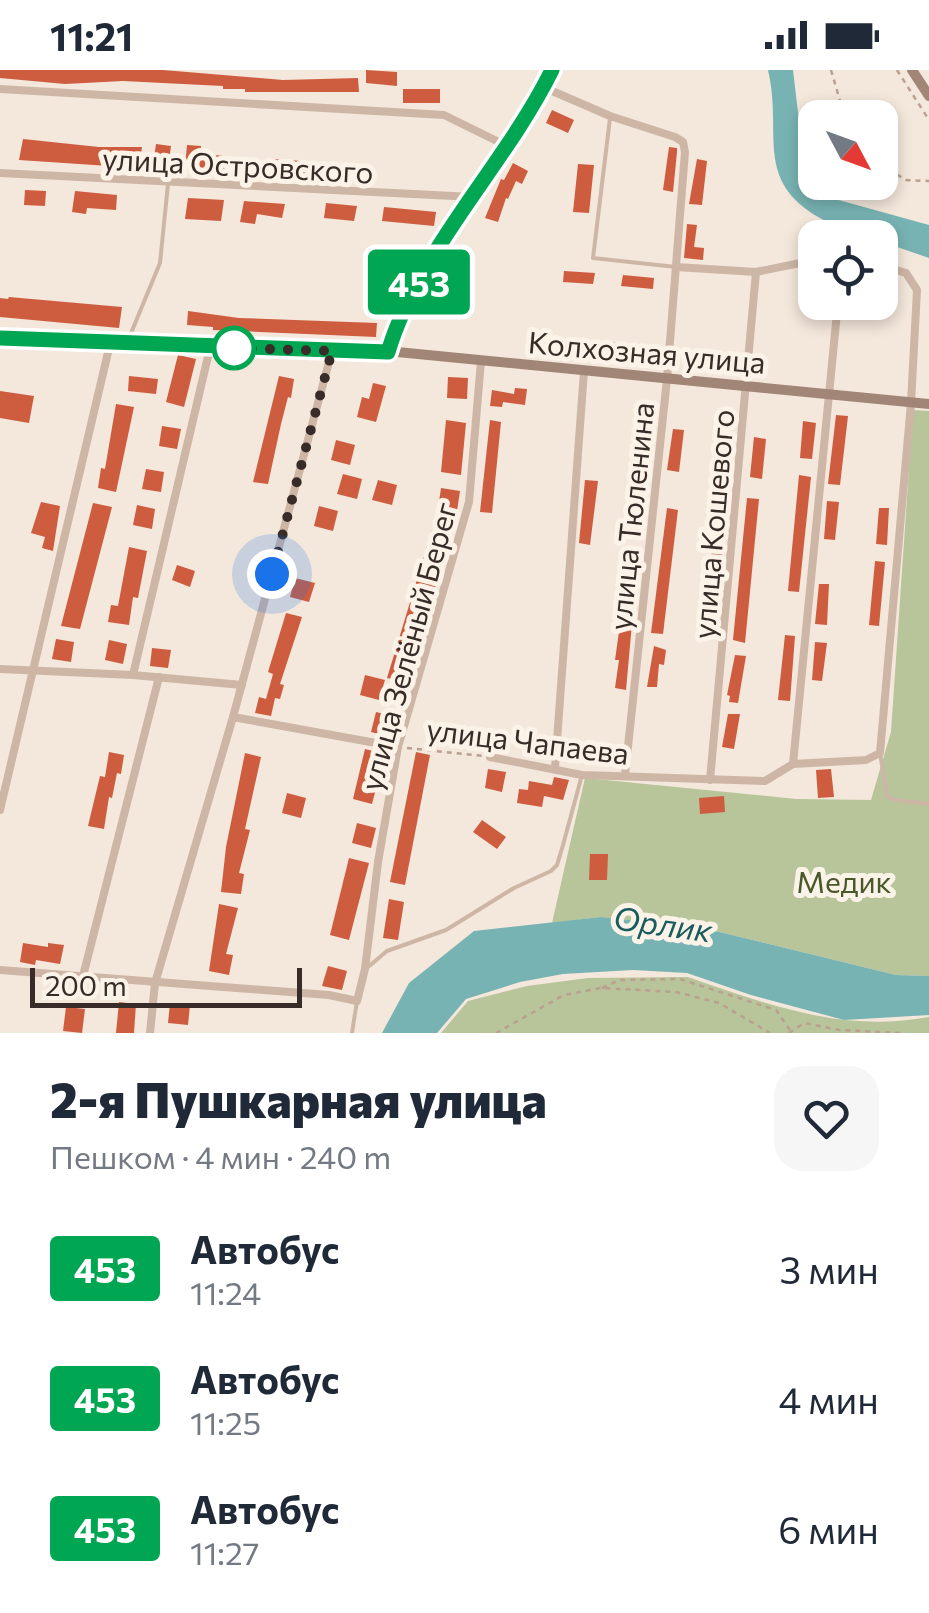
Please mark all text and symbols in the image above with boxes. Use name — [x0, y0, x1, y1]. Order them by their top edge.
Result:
text: 11:21 — [50, 12, 133, 59]
north arrow — [798, 100, 898, 200]
map controls — [798, 100, 898, 320]
street label: улица Островского — [101, 138, 375, 190]
button: locate — [798, 220, 898, 320]
line badge: 453 — [362, 250, 476, 314]
text: 453 — [388, 261, 450, 304]
street label: Колхозная улица — [527, 322, 767, 380]
unlabelled marker — [213, 327, 255, 369]
street label: улица Тюленина — [600, 400, 660, 632]
street label: улица Кошевого — [684, 408, 740, 640]
street label: улица Зелёный Берег — [351, 498, 463, 794]
your location — [247, 549, 297, 599]
street label: улица Чапаева — [425, 709, 631, 771]
park label: Медик — [796, 862, 892, 899]
water label: Орлик — [611, 896, 716, 950]
scale bar — [30, 963, 302, 1008]
text: 200 m — [45, 968, 127, 1002]
button: heart — [774, 1066, 879, 1171]
text: 2-я Пушкарная улица — [50, 1069, 547, 1128]
text: Пешком · 4 мин · 240 m — [50, 1136, 391, 1176]
text: Автобус — [190, 1225, 340, 1272]
text: 3 мин — [780, 1245, 879, 1292]
text: 453 — [74, 1247, 136, 1290]
text: 11:24 — [190, 1272, 261, 1312]
text: Автобус — [190, 1355, 340, 1402]
text: 4 мин — [778, 1375, 879, 1422]
text: 453 — [74, 1377, 136, 1420]
text: 11:25 — [190, 1402, 261, 1442]
text: Автобус — [190, 1485, 340, 1532]
text: 6 мин — [778, 1505, 879, 1552]
text: 453 — [74, 1507, 136, 1550]
text: 11:27 — [190, 1532, 259, 1572]

